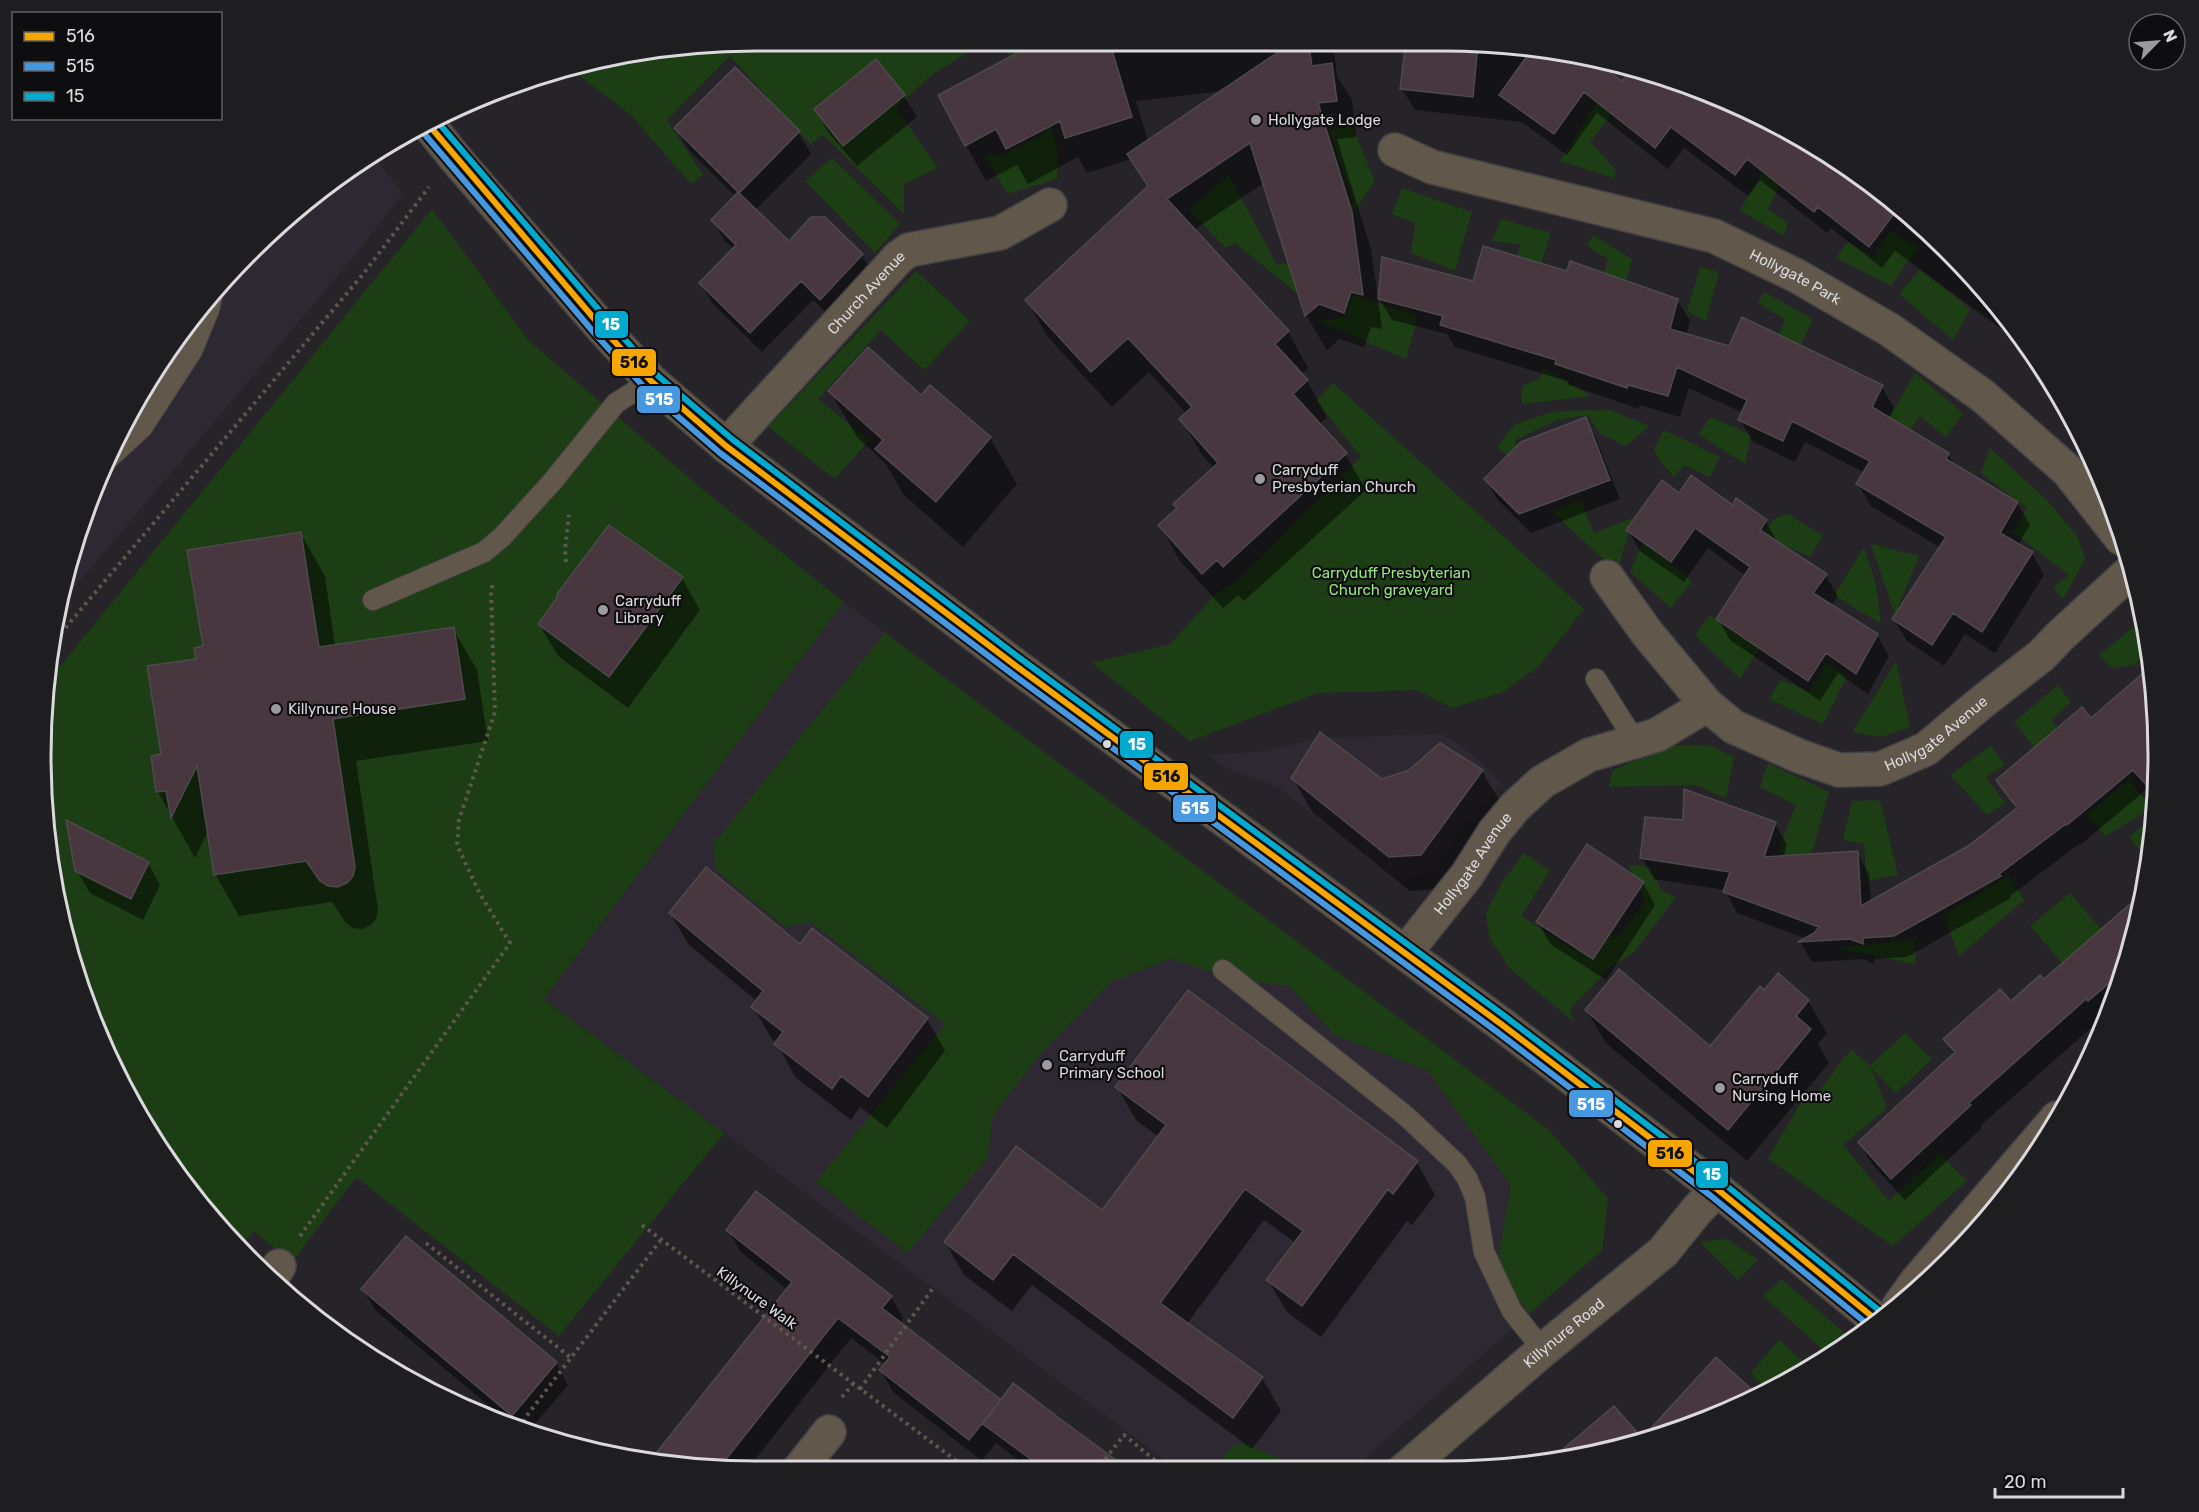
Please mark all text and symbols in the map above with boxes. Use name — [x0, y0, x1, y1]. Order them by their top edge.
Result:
legend — [12, 12, 222, 120]
north arrow — [2127, 12, 2187, 72]
text: 516 — [66, 25, 95, 47]
text: N — [2159, 27, 2181, 45]
text: 515 — [66, 55, 95, 77]
text: 15 — [66, 85, 84, 107]
place label: Hollygate Lodge — [1268, 111, 1381, 129]
marker: Hollygate Lodge — [1249, 113, 1263, 127]
street label: Hollygate Park — [1747, 245, 1844, 309]
street label: Church Avenue — [824, 247, 908, 338]
line badge: 15 — [594, 310, 629, 339]
text: 15 — [602, 315, 620, 334]
line badge: 516 — [611, 348, 657, 377]
text: 516 — [620, 353, 648, 372]
line badge: 515 — [636, 385, 681, 414]
text: 515 — [645, 390, 673, 409]
place label: Carryduff Presbyterian Church — [1272, 461, 1416, 496]
marker: Carryduff Presbyterian Church — [1253, 472, 1267, 486]
park label: Carryduff Presbyterian Church graveyard — [1312, 564, 1470, 599]
place label: Carryduff Library — [615, 592, 682, 627]
marker: Carryduff Library — [596, 603, 610, 617]
street label: Hollygate Avenue — [1882, 692, 1991, 775]
place label: Killynure House — [288, 700, 396, 718]
marker: Killynure House — [269, 702, 283, 716]
line badge: 15 — [1119, 730, 1154, 759]
text: 15 — [1128, 735, 1146, 754]
unlabelled marker — [1101, 738, 1113, 750]
line badge: 516 — [1143, 762, 1189, 791]
text: 516 — [1152, 767, 1180, 786]
line badge: 515 — [1172, 794, 1217, 823]
text: 515 — [1181, 799, 1209, 818]
street label: Hollygate Avenue — [1430, 809, 1516, 918]
place label: Carryduff Primary School — [1059, 1047, 1164, 1082]
marker: Carryduff Primary School — [1040, 1058, 1054, 1072]
place label: Carryduff Nursing Home — [1732, 1070, 1831, 1105]
marker: Carryduff Nursing Home — [1713, 1081, 1727, 1095]
line badge: 515 — [1568, 1089, 1614, 1118]
text: 515 — [1577, 1095, 1605, 1114]
unlabelled marker — [1612, 1118, 1624, 1130]
line badge: 516 — [1647, 1139, 1693, 1168]
text: 516 — [1656, 1144, 1684, 1163]
line badge: 15 — [1695, 1160, 1729, 1189]
text: 15 — [1703, 1165, 1721, 1184]
street label: Killynure Walk — [713, 1263, 801, 1333]
street label: Killynure Road — [1520, 1294, 1608, 1372]
scale bar — [1995, 1461, 2122, 1499]
text: 20 m — [2004, 1471, 2046, 1493]

